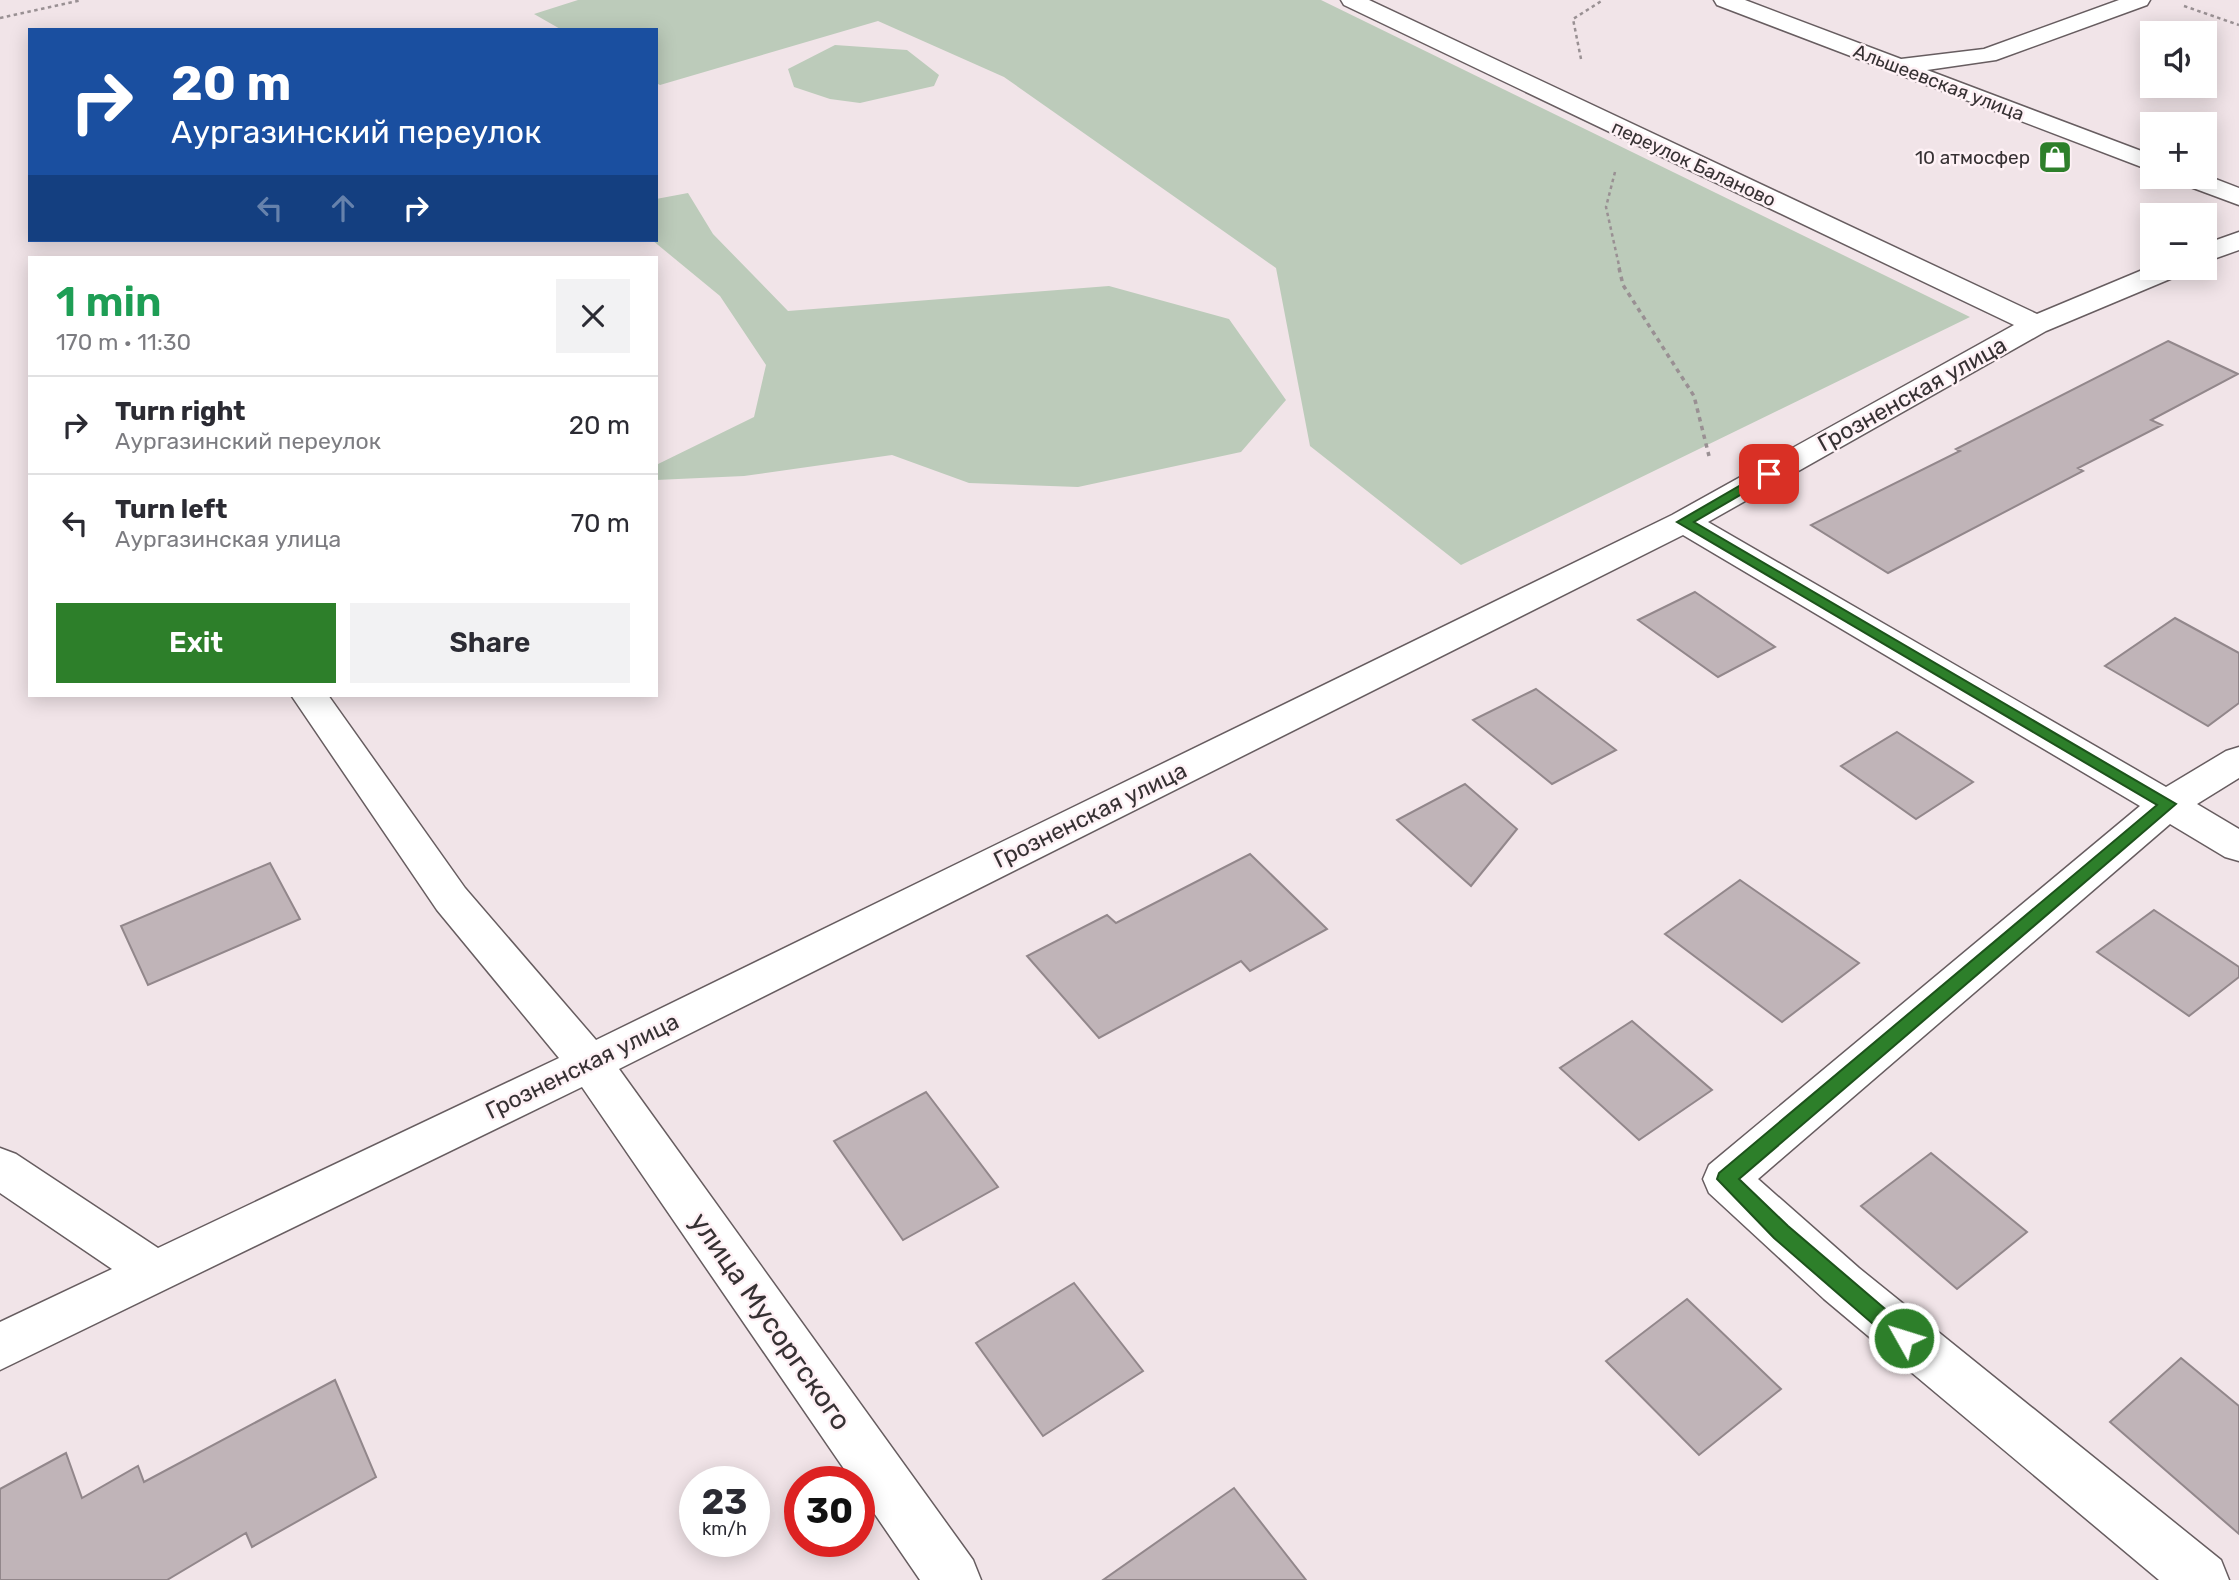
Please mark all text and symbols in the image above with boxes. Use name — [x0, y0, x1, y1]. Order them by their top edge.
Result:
map controls — [2140, 21, 2217, 280]
button: sound — [2140, 21, 2217, 98]
street label: Альшеевская улица — [1850, 39, 2027, 126]
text: 20 m — [171, 54, 292, 112]
icon: right — [56, 56, 147, 147]
button: + — [2140, 112, 2217, 189]
text: Аургазинский переулок — [171, 113, 541, 151]
street label: переулок Баланово — [1608, 115, 1779, 212]
shop icon: 10 атмосфер — [2036, 138, 2074, 176]
place label: 10 атмосфер — [1915, 146, 2030, 169]
icon: left — [251, 189, 289, 227]
icon: ahead — [324, 189, 362, 227]
icon: right — [397, 189, 435, 227]
button: − — [2140, 203, 2217, 280]
text: 1 min — [56, 277, 162, 327]
button: close — [556, 279, 630, 353]
text: 170 m · 11:30 — [56, 328, 191, 356]
street label: Грозненская улица — [1813, 330, 2011, 458]
text: Turn right — [115, 396, 245, 427]
icon: right — [56, 406, 94, 444]
text: 20 m — [569, 410, 630, 441]
text: Аургазинский переулок — [115, 427, 381, 455]
pin — [1739, 444, 1799, 504]
icon: arrive — [1750, 455, 1788, 493]
text: Turn left — [115, 494, 227, 525]
icon: left — [56, 504, 94, 542]
text: 70 m — [571, 508, 630, 539]
text: Аургазинская улица — [115, 525, 341, 553]
button: Exit — [56, 603, 336, 683]
button: Share — [350, 603, 630, 683]
street label: Грозненская улица — [989, 756, 1191, 874]
street label: Грозненская улица — [481, 1007, 683, 1125]
street label: улица Мусоргского — [683, 1206, 858, 1436]
position arrow — [1867, 1301, 1941, 1375]
speed limit sign: 30 — [784, 1466, 875, 1557]
text: 23 — [702, 1481, 747, 1523]
text: km/h — [702, 1518, 747, 1540]

